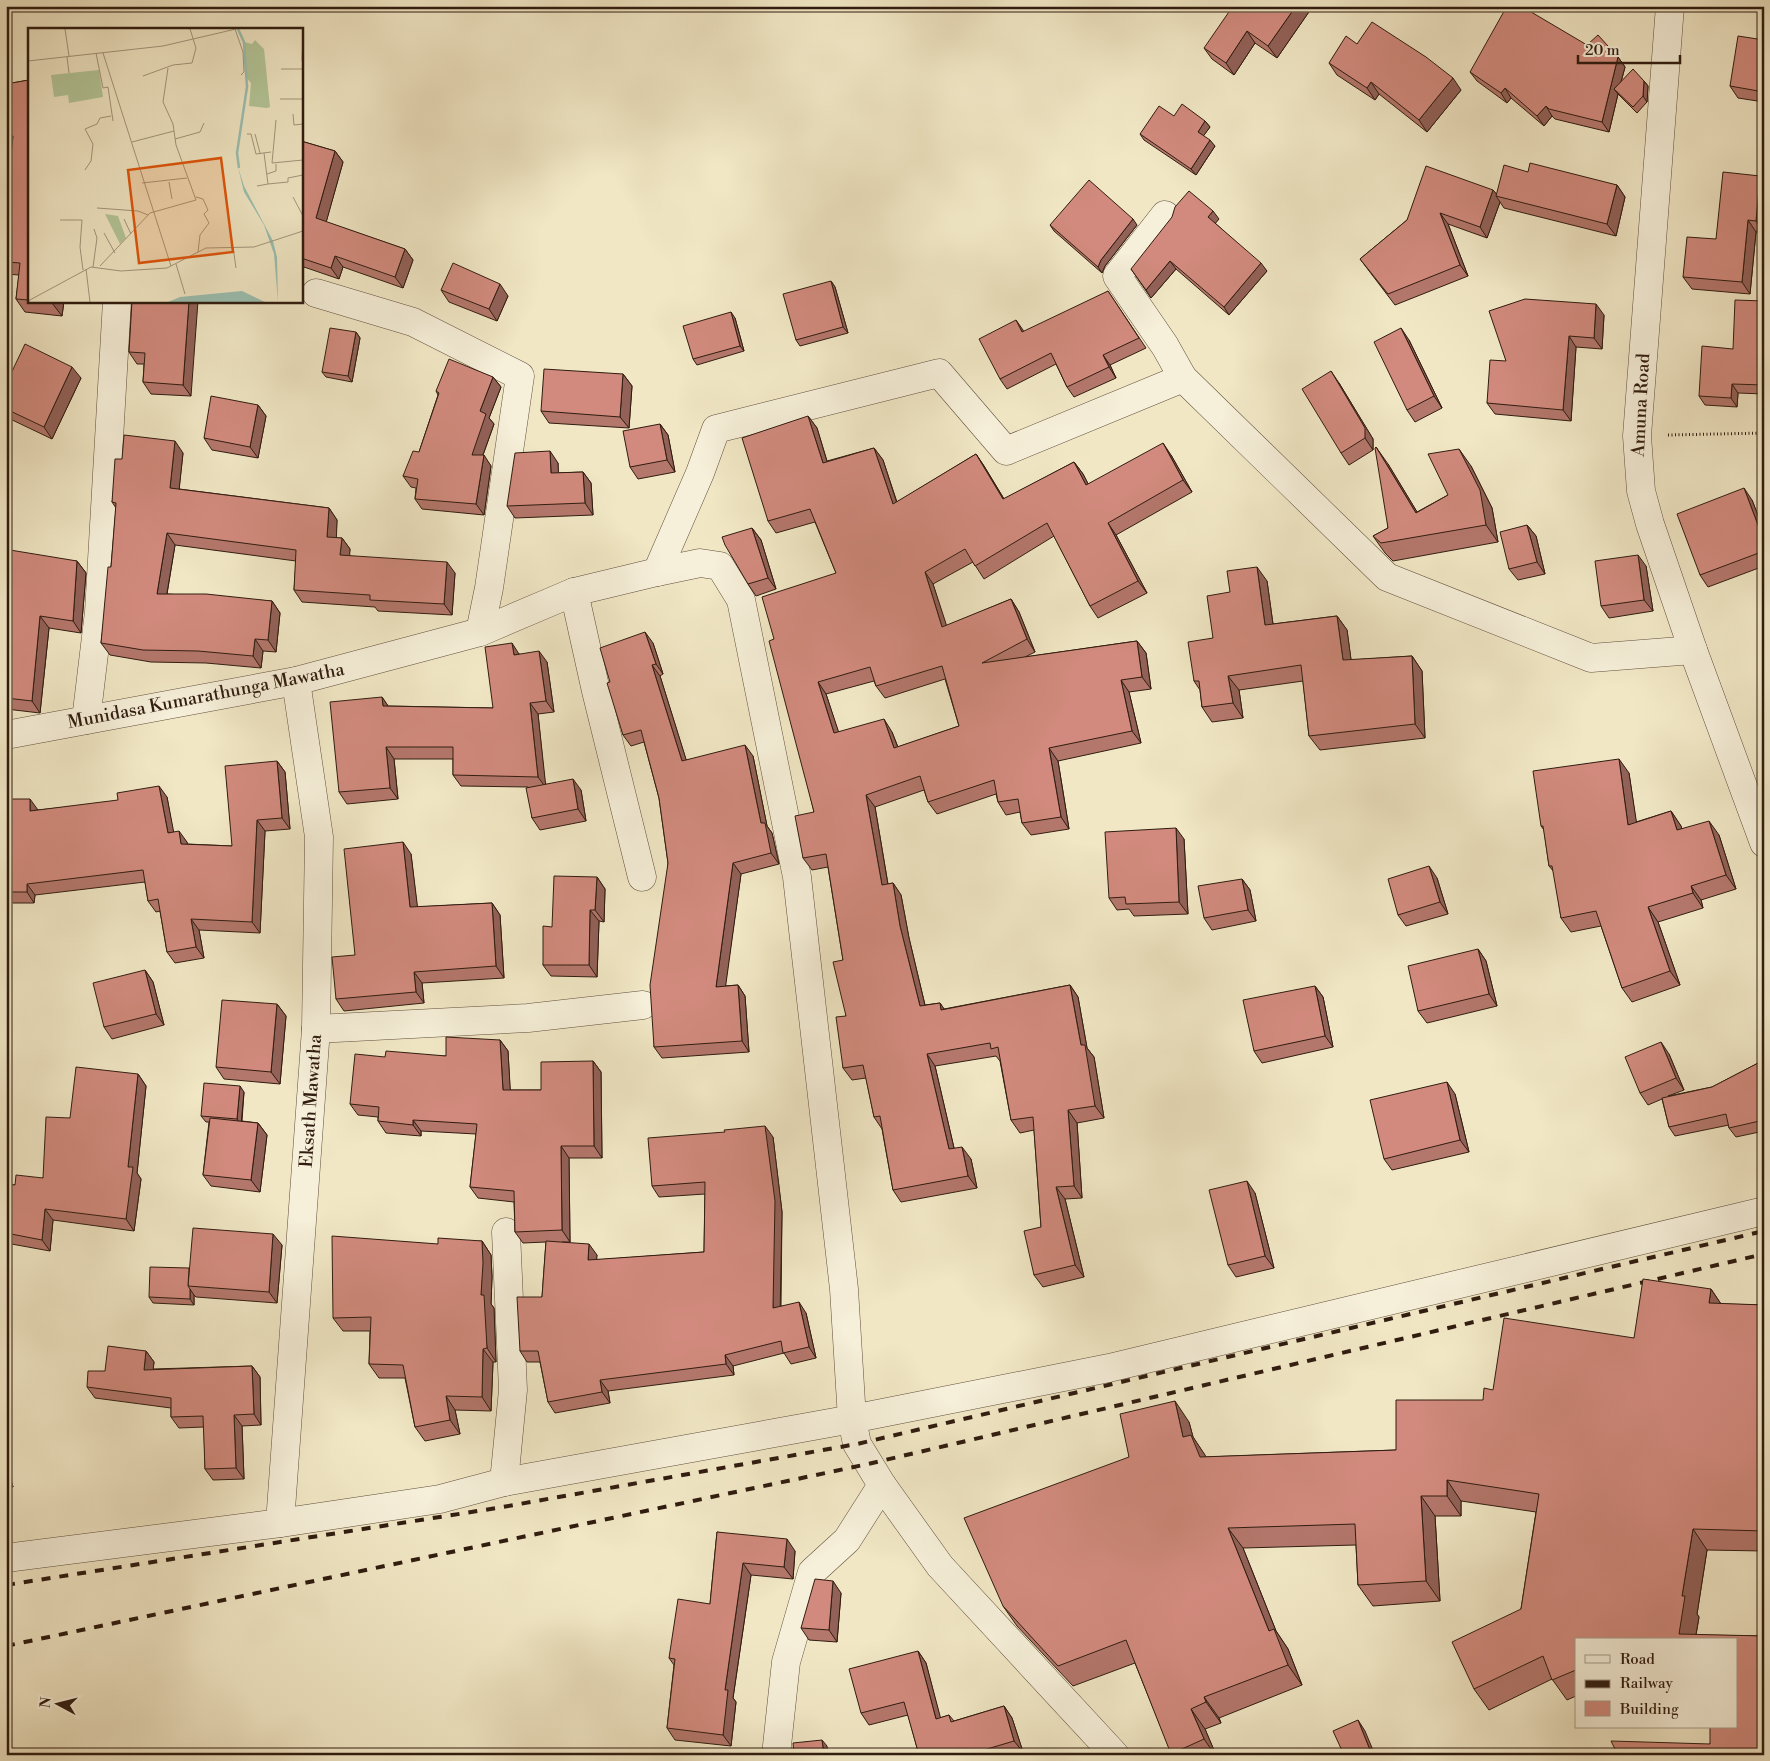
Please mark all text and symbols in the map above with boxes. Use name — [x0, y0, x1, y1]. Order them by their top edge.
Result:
inset map — [28, 28, 302, 302]
scale bar — [1578, 32, 1680, 64]
text: 20 m — [1585, 41, 1620, 60]
street label: Amuna Road — [1627, 352, 1655, 458]
street label: Munidasa Kumarathunga Mawatha — [66, 658, 347, 734]
street label: Eksath Mawatha — [295, 1033, 327, 1168]
legend — [1575, 1638, 1738, 1728]
text: Road — [1620, 1650, 1655, 1669]
text: Railway — [1620, 1674, 1674, 1693]
north arrow — [32, 1678, 82, 1728]
text: N — [36, 1696, 56, 1709]
text: Building — [1619, 1700, 1679, 1719]

